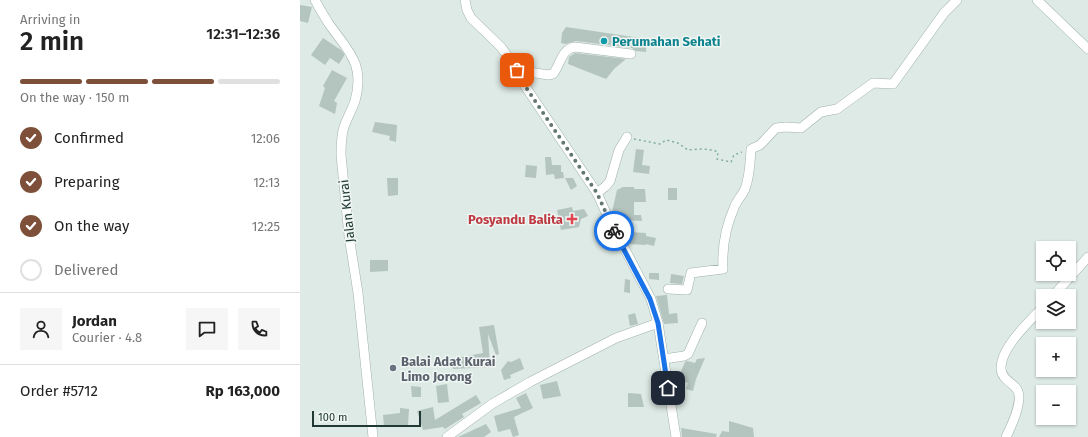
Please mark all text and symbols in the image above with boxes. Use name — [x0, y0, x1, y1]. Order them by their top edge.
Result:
text: Arriving in — [20, 12, 80, 27]
text: 12:31–12:36 — [206, 25, 280, 43]
text: 2 min — [20, 26, 84, 57]
place label: Perumahan Sehati — [612, 34, 721, 49]
marker: Perumahan Sehati — [599, 36, 609, 46]
pin — [500, 53, 534, 87]
icon: bag — [506, 59, 528, 81]
text: On the way · 150 m — [20, 90, 129, 105]
icon: check — [20, 127, 42, 149]
text: Confirmed — [54, 129, 124, 147]
text: 12:06 — [251, 131, 280, 146]
icon: check — [20, 171, 42, 193]
text: Preparing — [54, 173, 119, 191]
text: 12:13 — [253, 175, 280, 190]
street label: Jalan Kurai — [336, 179, 358, 243]
courier — [594, 211, 634, 251]
place label: Posyandu Balita — [468, 212, 563, 227]
marker: Posyandu Balita — [566, 213, 578, 225]
icon: check — [20, 215, 42, 237]
text: On the way — [54, 217, 129, 235]
text: 12:25 — [252, 219, 280, 234]
icon: bike — [603, 220, 625, 242]
map controls — [1036, 241, 1076, 425]
button: locate — [1036, 241, 1076, 281]
text: Delivered — [54, 261, 118, 279]
button: layers — [1036, 289, 1076, 329]
button: person — [20, 308, 62, 350]
button: chat — [186, 308, 228, 350]
button: phone — [238, 308, 280, 350]
text: Jordan — [72, 312, 117, 330]
text: Courier · 4.8 — [72, 330, 142, 345]
button: + — [1036, 337, 1076, 377]
place label: Balai Adat Kurai Limo Jorong — [401, 354, 496, 384]
marker: Balai Adat Kurai Limo Jorong — [388, 363, 398, 373]
pin — [651, 371, 685, 405]
icon: home — [657, 377, 679, 399]
text: Order #5712 — [20, 382, 98, 400]
text: Rp 163,000 — [205, 382, 280, 400]
button: − — [1036, 385, 1076, 425]
scale bar — [312, 409, 421, 428]
text: 100 m — [318, 411, 347, 424]

